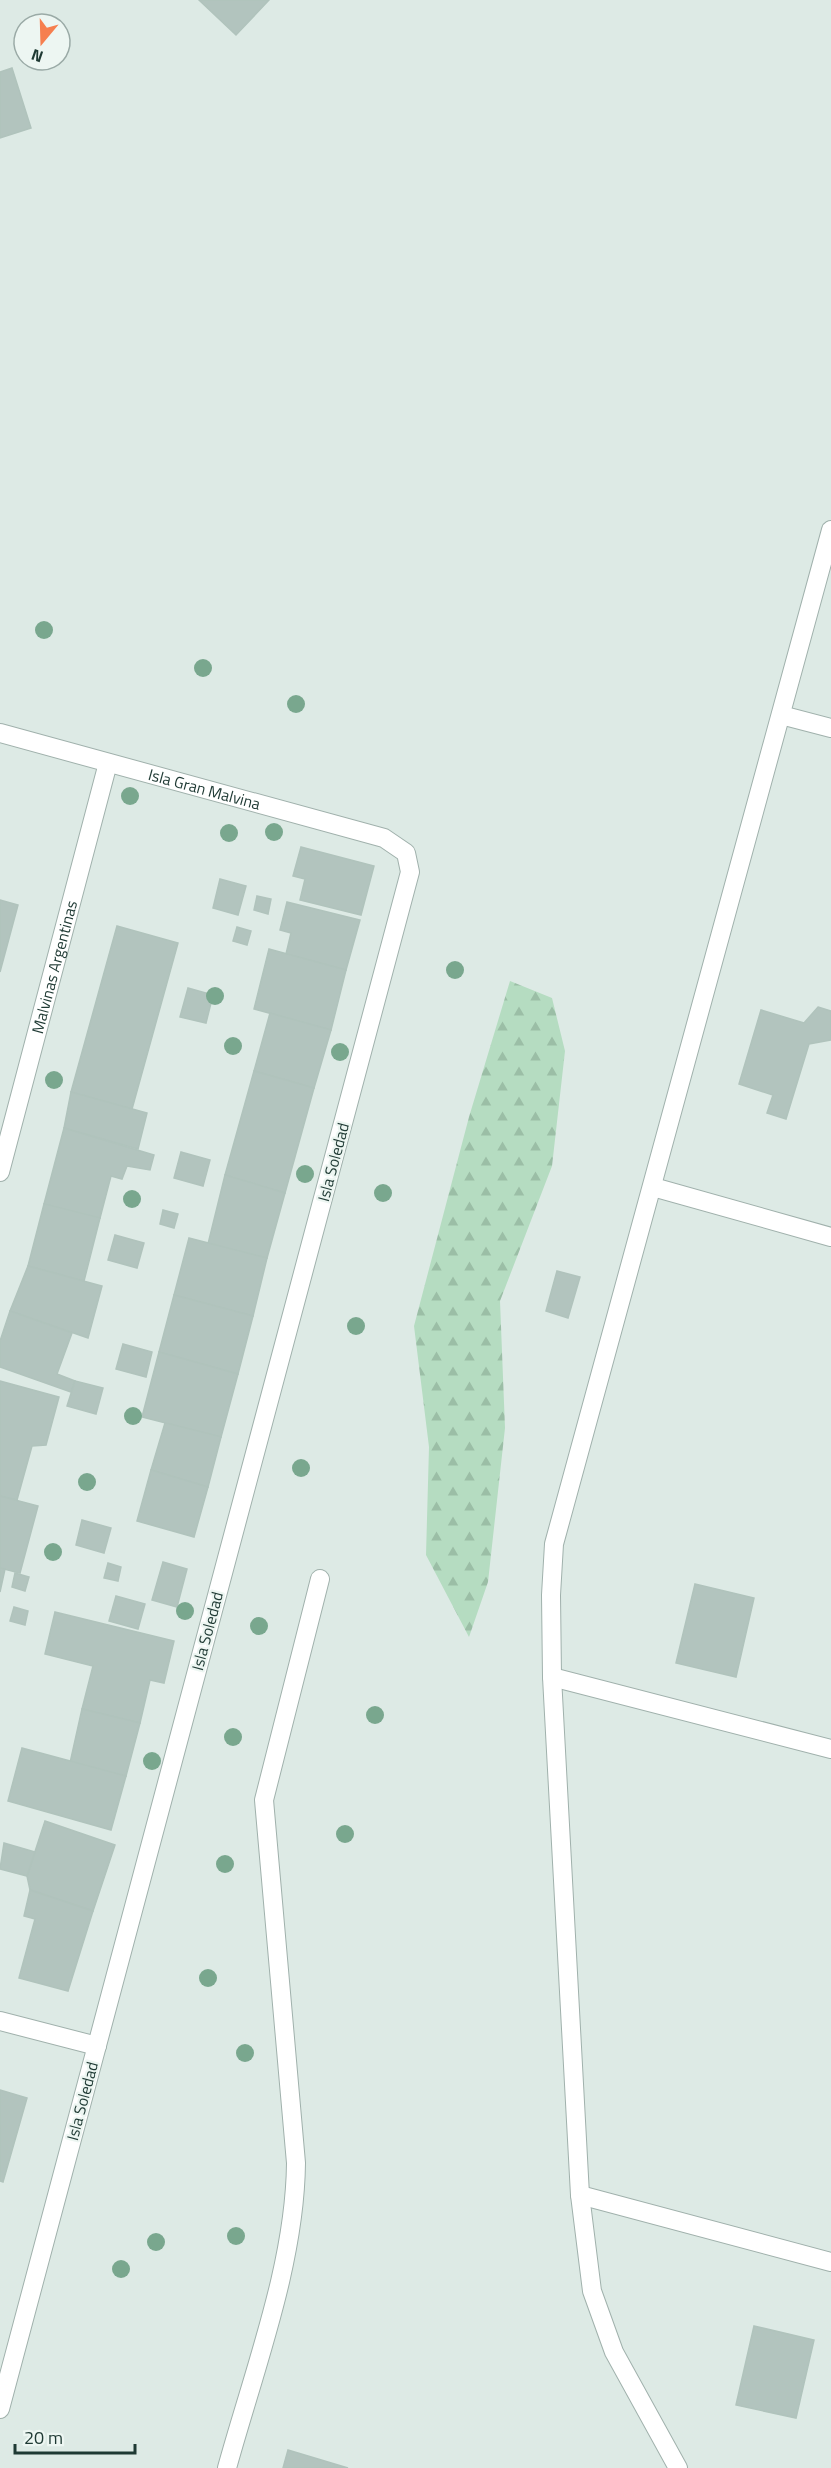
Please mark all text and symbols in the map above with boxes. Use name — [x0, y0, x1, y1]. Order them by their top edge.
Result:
north arrow — [12, 12, 72, 72]
text: N — [28, 43, 46, 69]
street label: Isla Gran Malvina — [146, 762, 263, 816]
street label: Malvinas Argentinas — [25, 898, 83, 1036]
street label: Isla Soledad — [311, 1120, 355, 1204]
street label: Isla Soledad — [185, 1589, 229, 1673]
street label: Isla Soledad — [60, 2059, 104, 2143]
scale bar — [15, 2417, 135, 2455]
text: 20 m — [24, 2424, 63, 2451]

